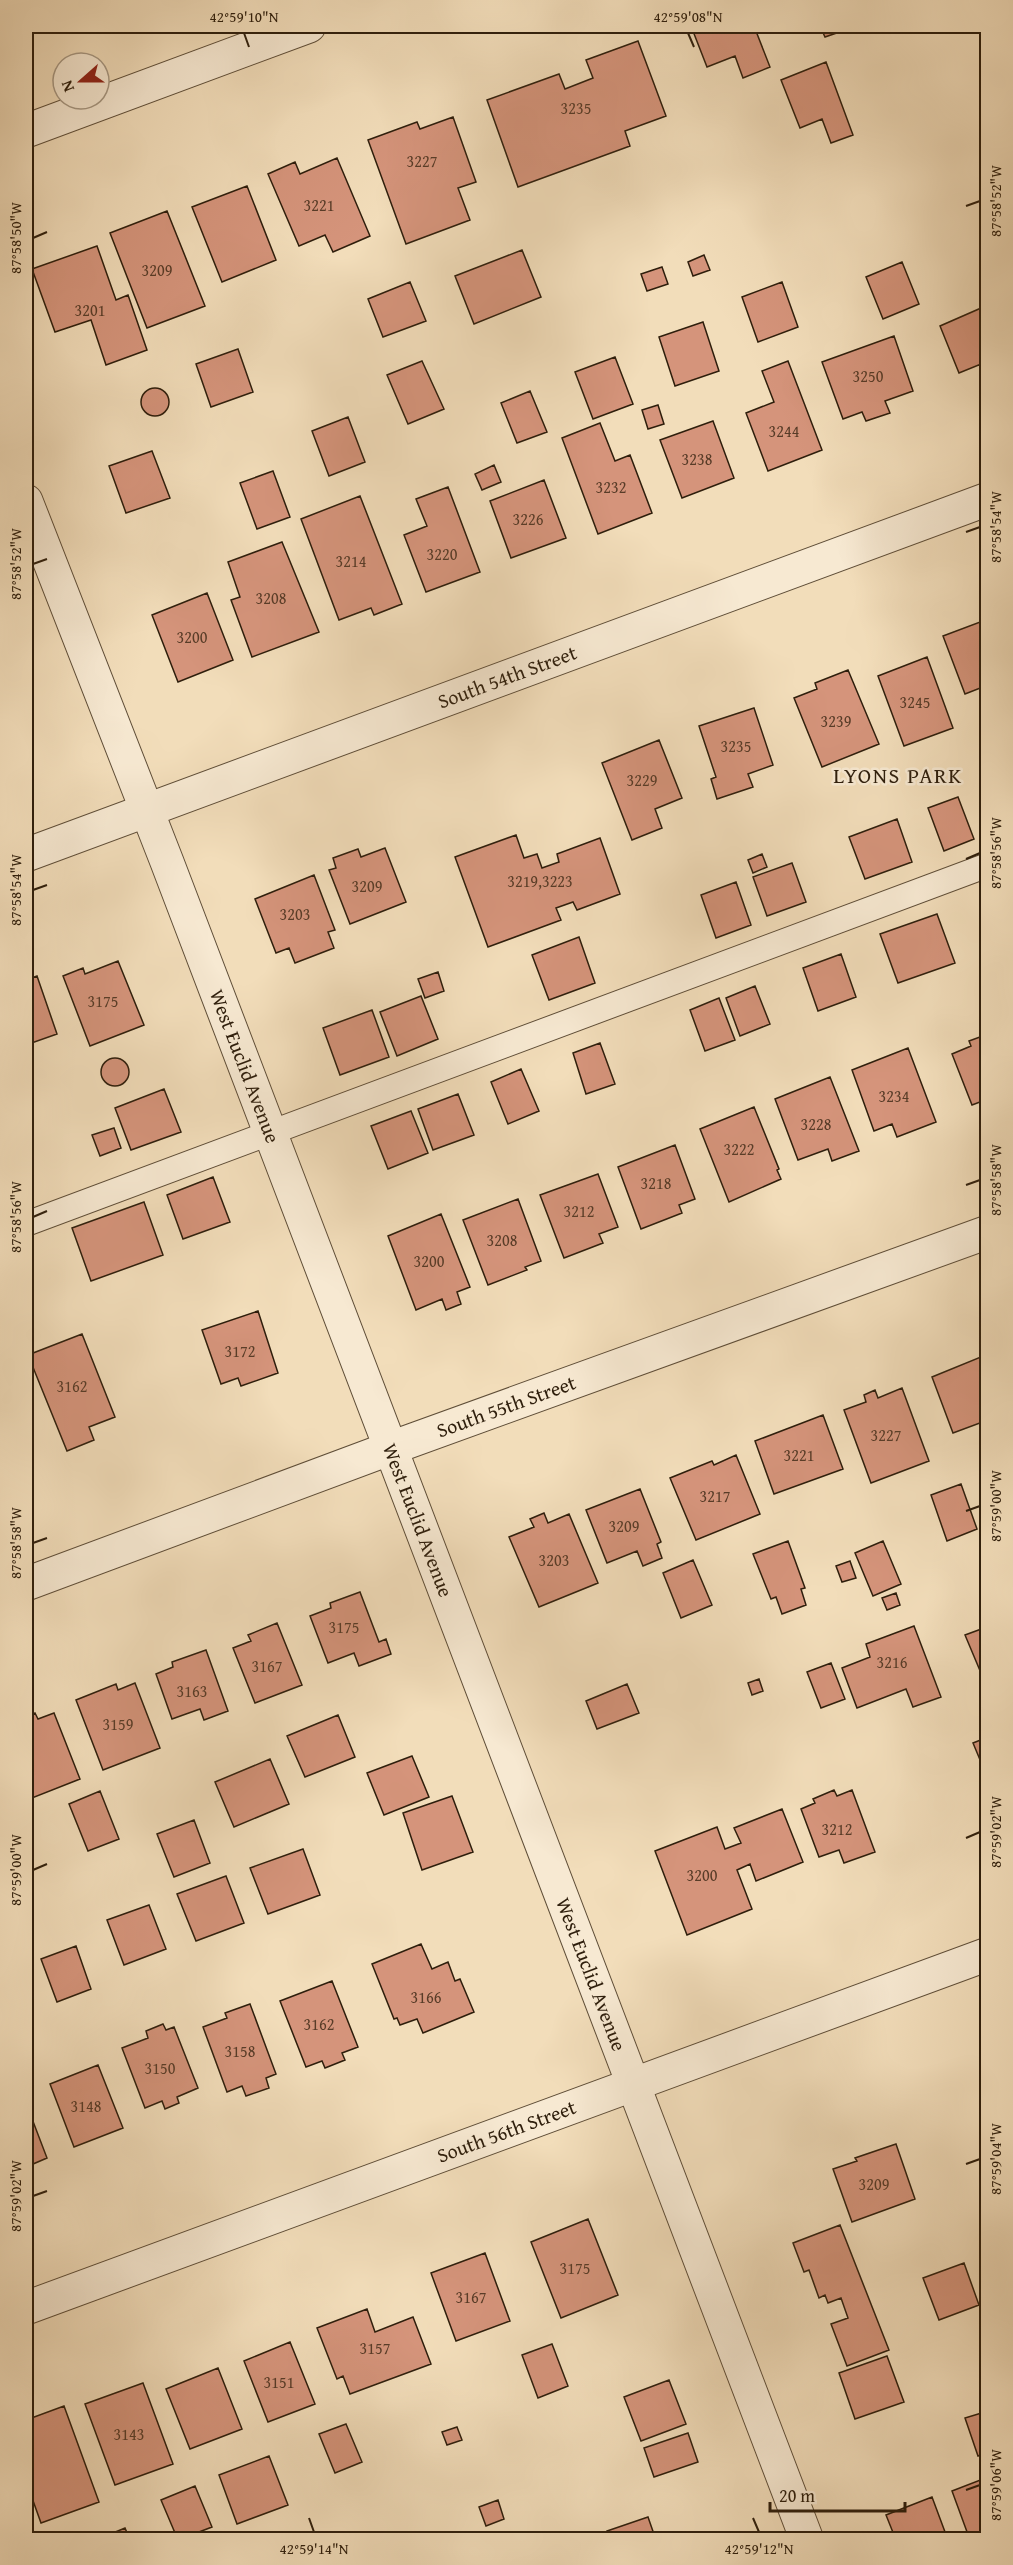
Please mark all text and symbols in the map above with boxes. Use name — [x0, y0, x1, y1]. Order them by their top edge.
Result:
text: 42°59'10"N — [210, 6, 279, 27]
text: 42°59'08"N — [654, 6, 723, 27]
north arrow — [51, 51, 111, 111]
text: N — [54, 77, 80, 96]
house number: 3235 — [561, 96, 591, 120]
house number: 3227 — [407, 149, 438, 173]
text: 87°58'52"W — [985, 165, 1006, 237]
house number: 3221 — [304, 193, 334, 217]
text: 87°58'50"W — [5, 202, 26, 274]
house number: 3209 — [142, 258, 173, 282]
house number: 3201 — [75, 298, 105, 322]
house number: 3250 — [853, 364, 884, 388]
house number: 3244 — [769, 419, 800, 443]
house number: 3238 — [682, 447, 713, 471]
house number: 3232 — [596, 475, 626, 499]
text: 87°58'54"W — [985, 491, 1006, 563]
house number: 3226 — [513, 507, 544, 531]
text: 87°58'52"W — [5, 528, 26, 600]
house number: 3220 — [427, 542, 458, 566]
house number: 3214 — [336, 549, 367, 573]
house number: 3208 — [256, 586, 287, 610]
house number: 3200 — [177, 625, 208, 649]
street label: South 54th Street — [433, 638, 580, 715]
house number: 3245 — [900, 690, 930, 714]
house number: 3239 — [821, 709, 852, 733]
house number: 3235 — [721, 734, 751, 758]
district label: LYONS PARK — [833, 759, 963, 791]
house number: 3229 — [627, 768, 658, 792]
text: 87°58'56"W — [985, 817, 1006, 889]
text: 87°58'54"W — [5, 854, 26, 926]
house number: 3219,3223 — [507, 869, 573, 893]
house number: 3209 — [352, 874, 383, 898]
house number: 3203 — [280, 902, 310, 926]
street label: West Euclid Avenue — [203, 985, 288, 1147]
house number: 3175 — [88, 989, 118, 1013]
house number: 3234 — [879, 1084, 910, 1108]
house number: 3228 — [801, 1112, 832, 1136]
house number: 3222 — [724, 1137, 754, 1161]
text: 87°58'58"W — [985, 1144, 1006, 1216]
house number: 3218 — [641, 1171, 672, 1195]
text: 87°58'56"W — [5, 1181, 26, 1253]
house number: 3212 — [564, 1199, 594, 1223]
house number: 3208 — [487, 1228, 518, 1252]
house number: 3200 — [414, 1249, 445, 1273]
house number: 3172 — [225, 1339, 255, 1363]
street label: South 55th Street — [432, 1367, 580, 1444]
house number: 3162 — [57, 1374, 87, 1398]
house number: 3227 — [871, 1423, 902, 1447]
street label: West Euclid Avenue — [376, 1439, 461, 1601]
house number: 3221 — [784, 1443, 814, 1467]
text: 87°59'00"W — [985, 1470, 1006, 1542]
house number: 3217 — [700, 1484, 731, 1508]
text: 87°58'58"W — [5, 1507, 26, 1579]
house number: 3209 — [609, 1514, 640, 1538]
house number: 3203 — [539, 1548, 569, 1572]
house number: 3175 — [329, 1615, 359, 1639]
house number: 3216 — [877, 1650, 908, 1674]
house number: 3167 — [252, 1654, 283, 1678]
house number: 3163 — [177, 1679, 207, 1703]
house number: 3159 — [103, 1712, 134, 1736]
text: 87°59'02"W — [985, 1796, 1006, 1868]
house number: 3212 — [822, 1817, 852, 1841]
text: 87°59'00"W — [5, 1834, 26, 1906]
house number: 3200 — [687, 1863, 718, 1887]
street label: West Euclid Avenue — [549, 1893, 634, 2055]
house number: 3166 — [411, 1985, 442, 2009]
house number: 3162 — [304, 2012, 334, 2036]
house number: 3158 — [225, 2039, 256, 2063]
house number: 3150 — [145, 2056, 176, 2080]
street label: South 56th Street — [433, 2092, 580, 2170]
house number: 3148 — [71, 2094, 102, 2118]
text: 87°59'04"W — [985, 2123, 1006, 2195]
text: 87°59'02"W — [5, 2160, 26, 2232]
house number: 3209 — [859, 2172, 890, 2196]
house number: 3175 — [560, 2256, 590, 2280]
house number: 3167 — [456, 2285, 487, 2309]
house number: 3157 — [360, 2336, 391, 2360]
house number: 3151 — [264, 2370, 294, 2394]
house number: 3143 — [114, 2422, 144, 2446]
text: 87°59'06"W — [985, 2449, 1006, 2521]
scale bar — [770, 2475, 905, 2513]
text: 20 m — [779, 2482, 815, 2509]
text: 42°59'14"N — [280, 2538, 349, 2559]
text: 42°59'12"N — [725, 2538, 794, 2559]

